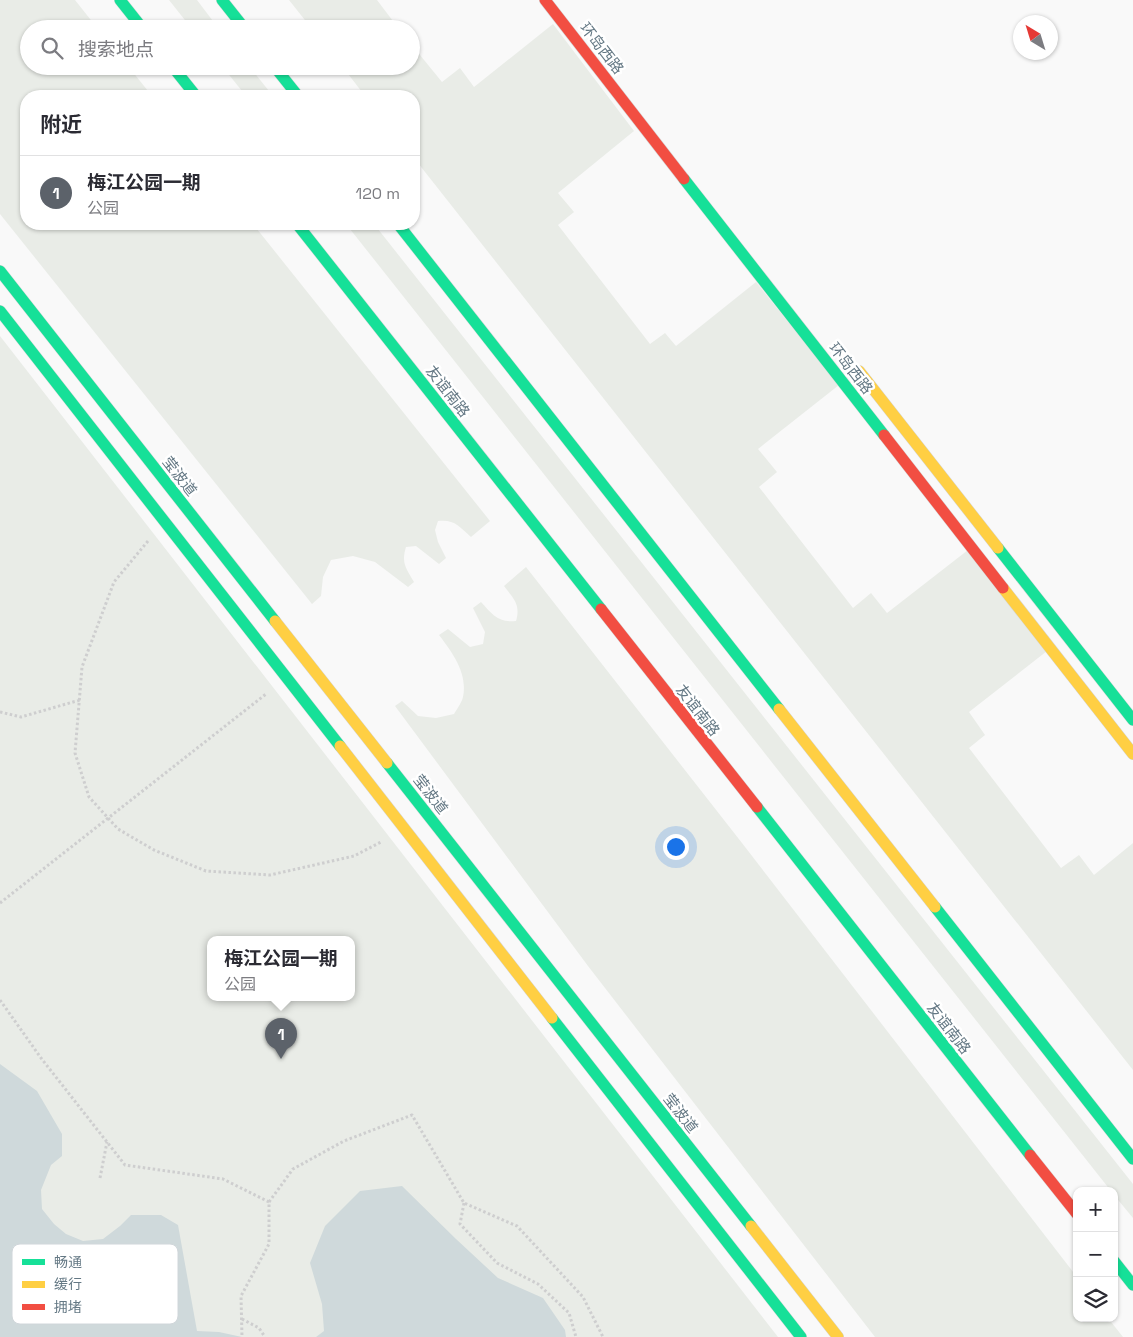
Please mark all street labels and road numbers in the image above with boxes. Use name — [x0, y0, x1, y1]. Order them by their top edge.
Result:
street label: 环岛西路 — [576, 19, 628, 77]
street label: 环岛西路 — [825, 339, 877, 397]
street label: 友谊南路 — [422, 362, 474, 420]
street label: 莹波道 — [159, 452, 201, 500]
street label: 友谊南路 — [672, 681, 724, 739]
street label: 莹波道 — [410, 770, 452, 818]
street label: 友谊南路 — [923, 999, 975, 1057]
street label: 莹波道 — [660, 1089, 702, 1137]

